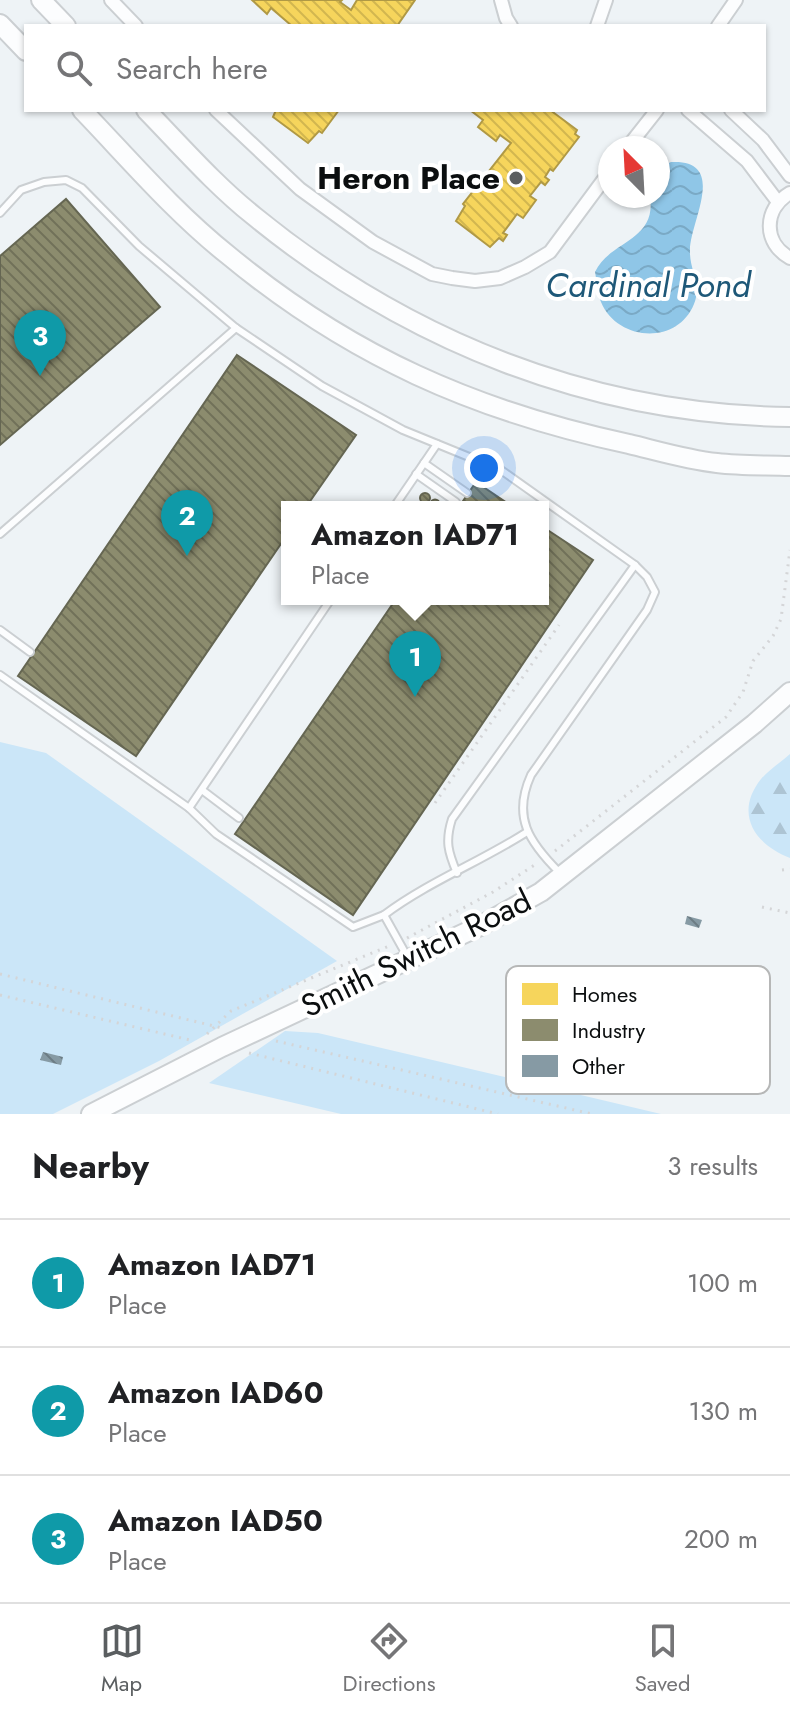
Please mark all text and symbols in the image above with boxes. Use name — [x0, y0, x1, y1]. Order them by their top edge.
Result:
search box — [24, 24, 766, 112]
icon: search — [52, 46, 96, 90]
text: Search here — [116, 47, 268, 90]
north arrow — [598, 136, 670, 208]
place label: Heron Place — [317, 155, 500, 201]
marker: Heron Place — [507, 169, 525, 187]
water label: Cardinal Pond — [545, 261, 753, 310]
pin: 3 — [14, 310, 66, 376]
your location — [464, 448, 504, 488]
pin: 2 — [161, 490, 213, 556]
popup — [281, 501, 549, 605]
text: Amazon IAD71 — [311, 513, 519, 556]
text: Place — [311, 556, 370, 594]
pin: 1 — [389, 631, 441, 697]
street label: Smith Switch Road — [293, 877, 539, 1029]
legend — [506, 966, 770, 1094]
text: Homes — [572, 978, 637, 1010]
text: Industry — [572, 1014, 645, 1046]
text: Other — [572, 1050, 626, 1082]
text: Nearby — [32, 1142, 149, 1191]
text: 3 results — [667, 1147, 758, 1185]
text: Amazon IAD71 — [108, 1243, 316, 1286]
text: 1 — [51, 1264, 65, 1302]
text: 100 m — [687, 1264, 758, 1302]
text: Place — [108, 1286, 167, 1324]
text: Amazon IAD60 — [108, 1371, 324, 1414]
text: 2 — [49, 1392, 67, 1430]
text: 130 m — [688, 1392, 758, 1430]
text: Place — [108, 1414, 167, 1452]
text: Amazon IAD50 — [108, 1499, 323, 1542]
text: 3 — [50, 1520, 66, 1558]
text: 200 m — [684, 1520, 758, 1558]
text: Place — [108, 1542, 167, 1580]
tab: Map — [100, 1619, 144, 1699]
tab: Directions — [343, 1619, 436, 1699]
tab: Saved — [635, 1619, 690, 1699]

